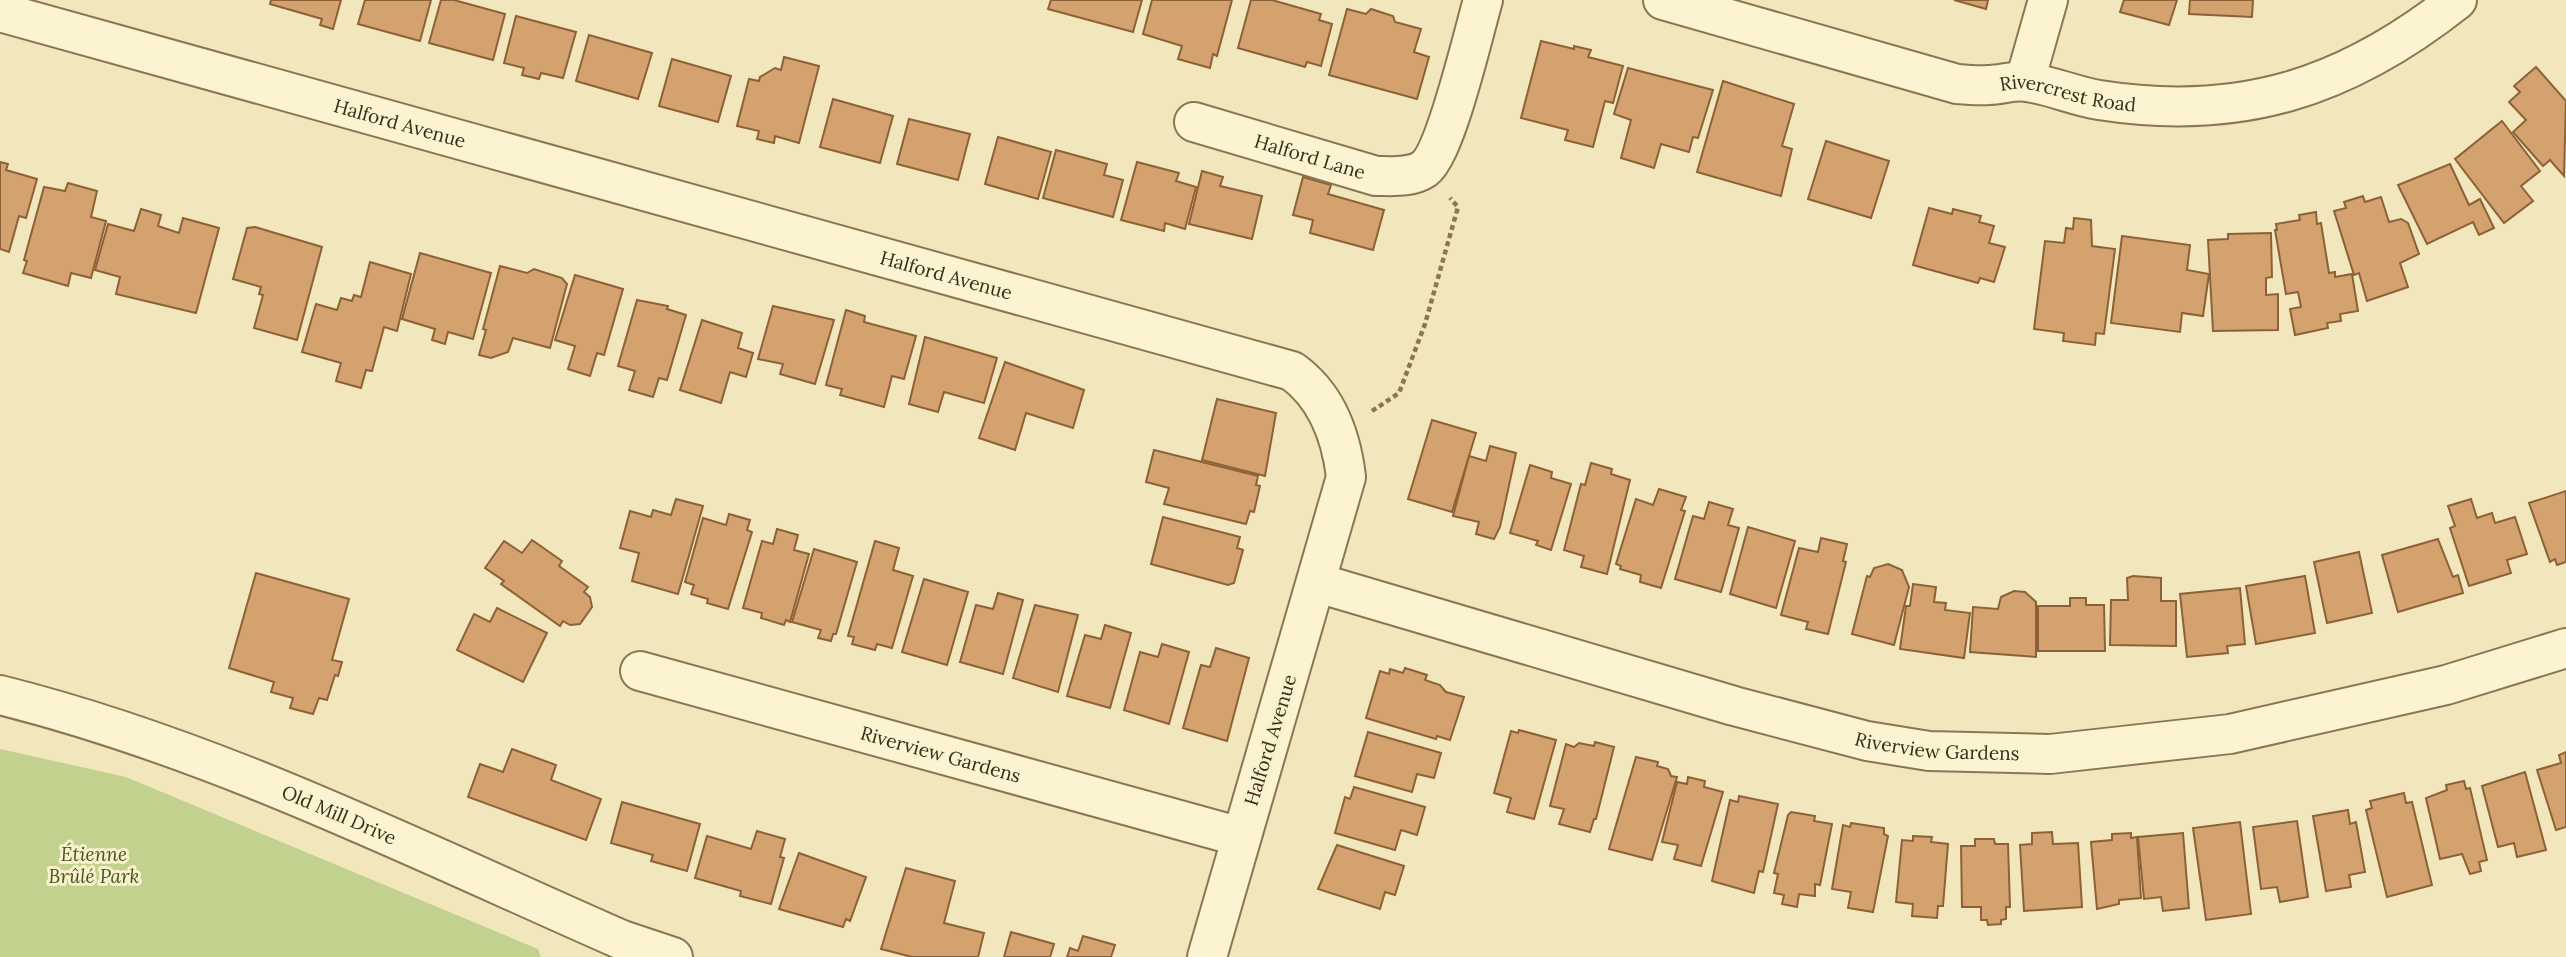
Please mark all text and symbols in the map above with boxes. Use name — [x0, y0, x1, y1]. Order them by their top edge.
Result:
street label: Rivercrest Road — [1998, 69, 2137, 117]
street label: Halford Avenue — [331, 93, 469, 153]
street label: Halford Lane — [1252, 129, 1368, 184]
street label: Halford Avenue — [877, 245, 1015, 305]
street label: Halford Avenue — [1239, 671, 1301, 809]
street label: Riverview Gardens — [858, 720, 1024, 788]
street label: Riverview Gardens — [1852, 726, 2020, 765]
street label: Old Mill Drive — [278, 780, 400, 850]
park label: Étienne Brûlé Park — [49, 842, 140, 888]

